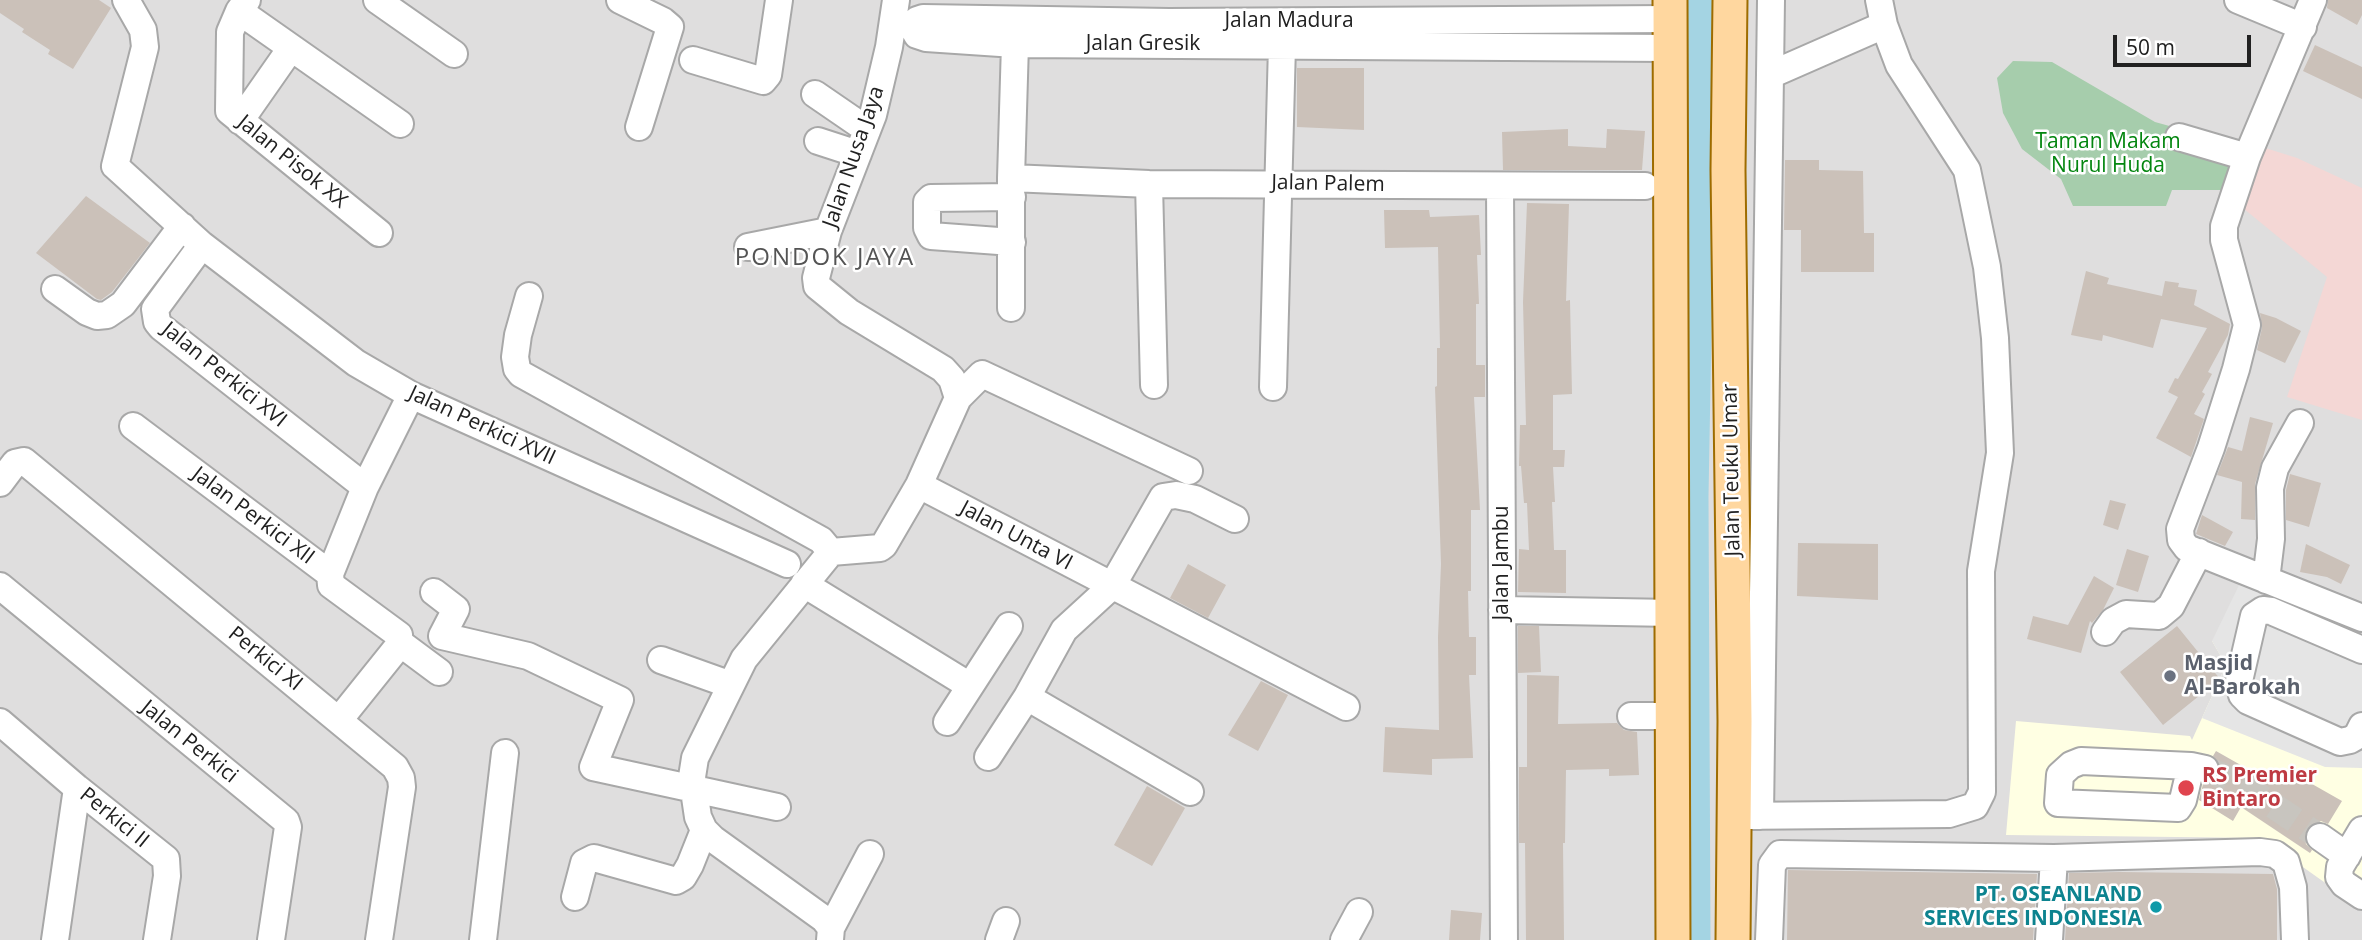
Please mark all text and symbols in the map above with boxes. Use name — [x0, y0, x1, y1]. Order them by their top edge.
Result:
street label: Jalan Madura — [1224, 8, 1354, 34]
scale bar — [2117, 21, 2255, 65]
street label: Jalan Gresik — [1086, 31, 1200, 57]
text: 50 m — [2126, 33, 2175, 61]
street label: Jalan Nusa Jaya — [818, 83, 890, 231]
street label: Jalan Pisok XX — [232, 110, 352, 214]
park label: Taman Makam Nurul Huda — [2035, 129, 2181, 179]
street label: Jalan Palem — [1271, 170, 1385, 198]
district label: PONDOK JAYA — [736, 244, 914, 272]
street label: Jalan Perkici XVI — [157, 317, 291, 433]
street label: Jalan Perkici XVII — [405, 381, 559, 471]
street label: Jalan Teuku Umar — [1718, 383, 1746, 557]
street label: Jalan Perkici XII — [187, 462, 319, 570]
street label: Jalan Unta VI — [955, 496, 1077, 576]
street label: Jalan Jambu — [1489, 505, 1515, 621]
street label: Perkici XI — [223, 621, 307, 697]
place label: Masjid Al-Barokah — [2184, 651, 2300, 701]
marker: Masjid Al-Barokah — [2162, 668, 2178, 684]
street label: Jalan Perkici — [135, 695, 243, 789]
place label: RS Premier Bintaro — [2202, 763, 2317, 813]
marker: RS Premier Bintaro — [2176, 778, 2196, 798]
street label: Perkici II — [74, 782, 154, 854]
place label: PT. OSEANLAND SERVICES INDONESIA — [1924, 882, 2142, 932]
marker: PT. OSEANLAND SERVICES INDONESIA — [2148, 899, 2164, 915]

